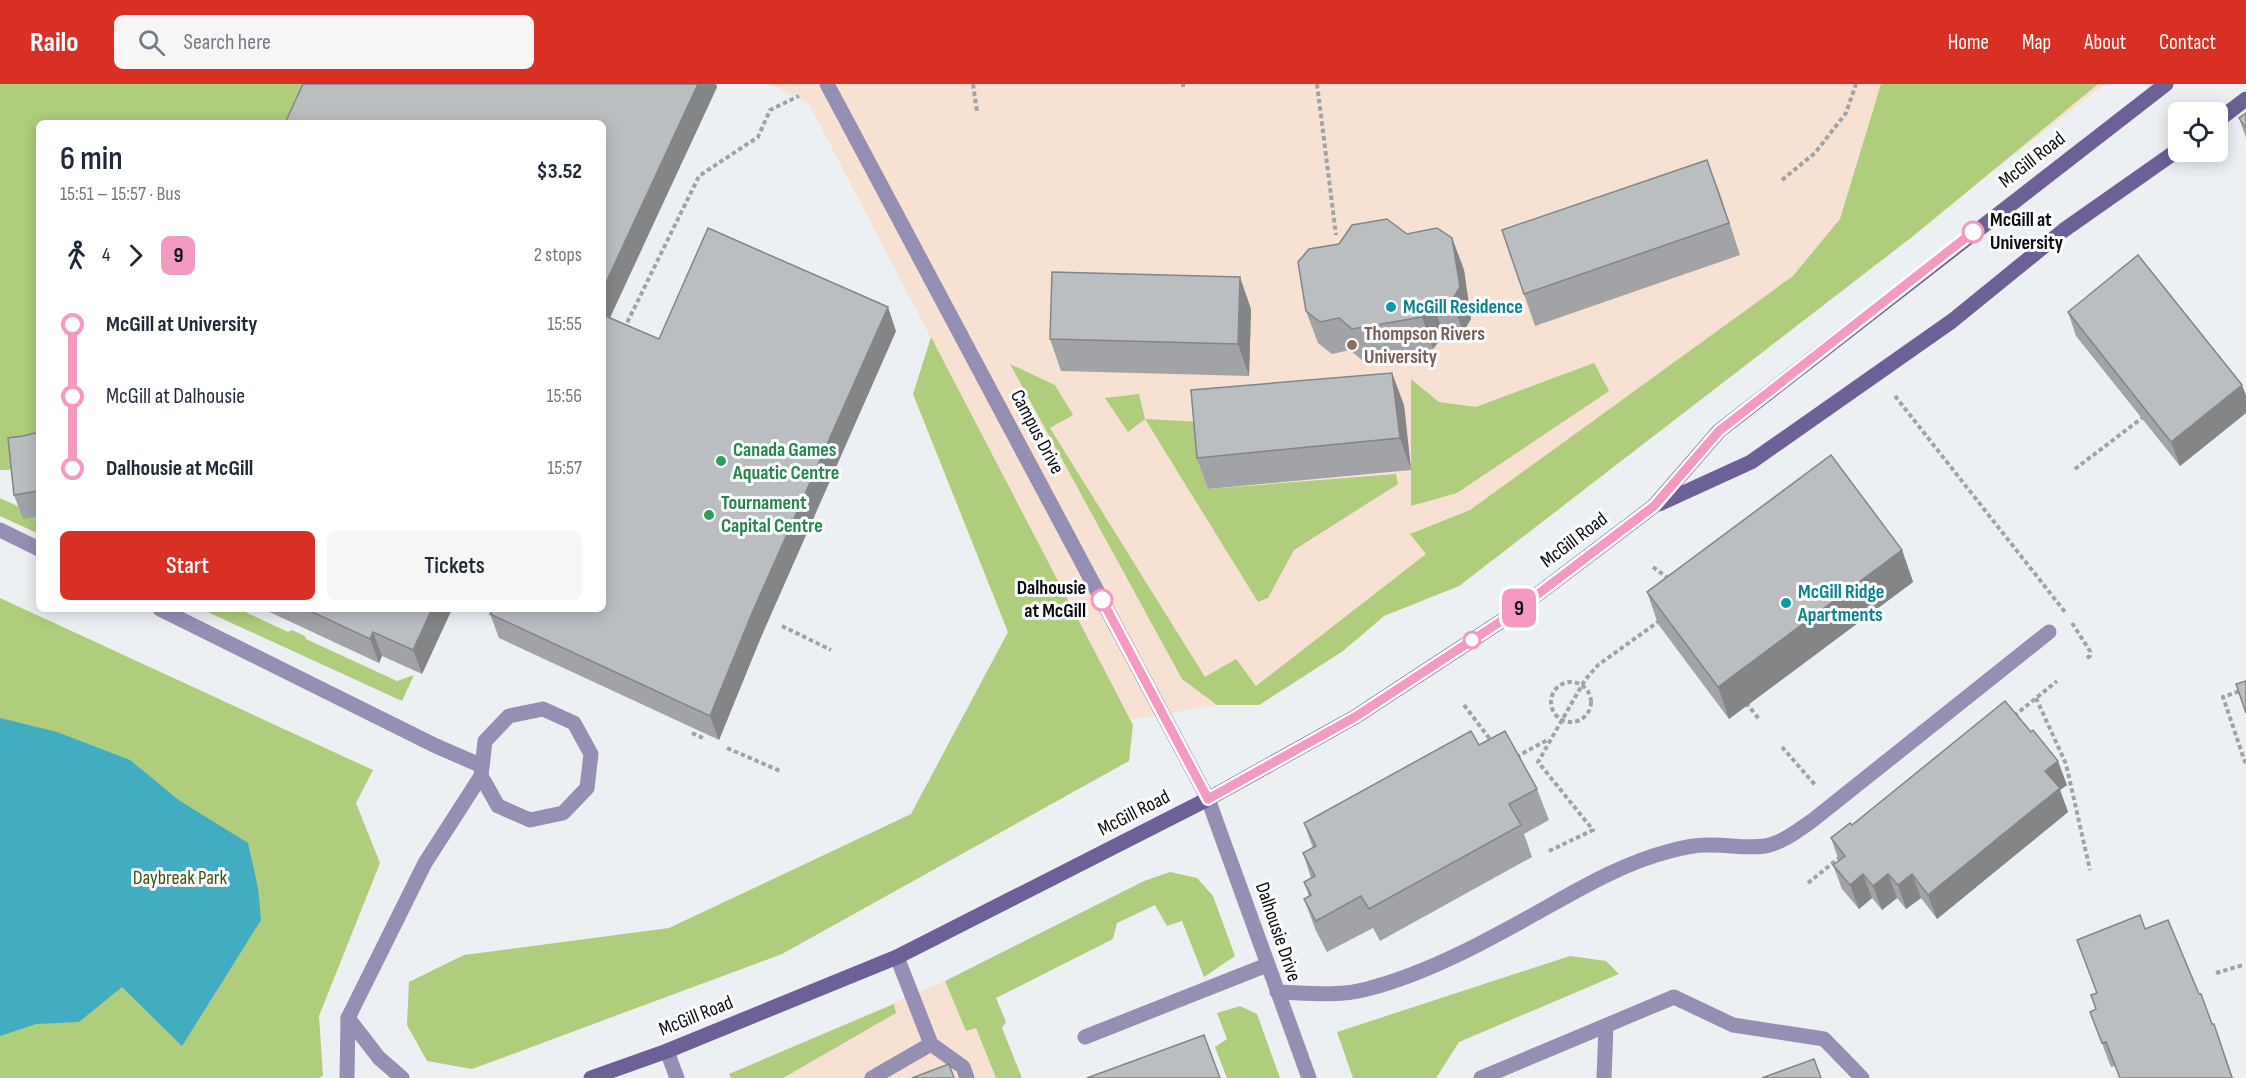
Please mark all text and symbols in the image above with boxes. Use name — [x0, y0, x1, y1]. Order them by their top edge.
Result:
search box — [114, 15, 534, 69]
text: Railo — [30, 26, 78, 59]
icon: search — [135, 26, 168, 59]
text: Search here — [183, 29, 271, 56]
text: Home — [1948, 30, 1989, 55]
text: Map — [2022, 30, 2051, 55]
text: About — [2084, 30, 2126, 55]
text: Contact — [2159, 30, 2216, 55]
map controls — [2168, 102, 2228, 162]
button: locate — [2168, 102, 2228, 162]
street label: McGill Road — [1994, 127, 2070, 193]
text: 6 min — [60, 139, 123, 179]
text: $3.52 — [537, 158, 582, 185]
text: 15:51 – 15:57 · Bus — [60, 182, 181, 206]
place label: McGill at University — [1990, 208, 2064, 255]
marker: McGill at University — [1962, 221, 1984, 243]
icon: walk — [60, 239, 93, 272]
icon: forward — [119, 239, 152, 272]
text: 4 — [102, 243, 110, 267]
text: 9 — [173, 243, 183, 268]
text: 2 stops — [534, 243, 582, 267]
place label: McGill Residence — [1403, 295, 1523, 319]
marker: McGill Residence — [1384, 300, 1398, 314]
text: McGill at University — [106, 311, 258, 338]
text: 15:55 — [547, 312, 582, 336]
place label: Thompson Rivers University — [1364, 322, 1485, 369]
marker: Thompson Rivers University — [1345, 338, 1359, 352]
text: McGill at Dalhousie — [106, 383, 245, 410]
text: 15:56 — [546, 384, 582, 408]
street label: Campus Drive — [1005, 386, 1069, 478]
place label: Canada Games Aquatic Centre — [732, 438, 839, 485]
marker: Canada Games Aquatic Centre — [714, 454, 728, 468]
text: Dalhousie at McGill — [106, 455, 253, 482]
text: 15:57 — [547, 456, 582, 480]
place label: Tournament Capital Centre — [721, 491, 823, 538]
street label: McGill Road — [1536, 507, 1612, 573]
marker: Tournament Capital Centre — [702, 508, 716, 522]
button: Start — [60, 531, 315, 600]
button: Tickets — [327, 531, 582, 600]
place label: Dalhousie at McGill — [1017, 576, 1086, 623]
place label: McGill Ridge Apartments — [1797, 580, 1884, 627]
line badge: 9 — [1500, 588, 1538, 628]
marker: Dalhousie at McGill — [1091, 589, 1113, 611]
text: 9 — [1514, 596, 1524, 621]
marker: McGill Ridge Apartments — [1779, 596, 1793, 610]
unlabelled marker — [1463, 631, 1481, 649]
street label: McGill Road — [1094, 785, 1174, 841]
park label: Daybreak Park — [133, 866, 228, 890]
street label: Dalhousie Drive — [1250, 879, 1306, 985]
street label: McGill Road — [656, 990, 736, 1042]

